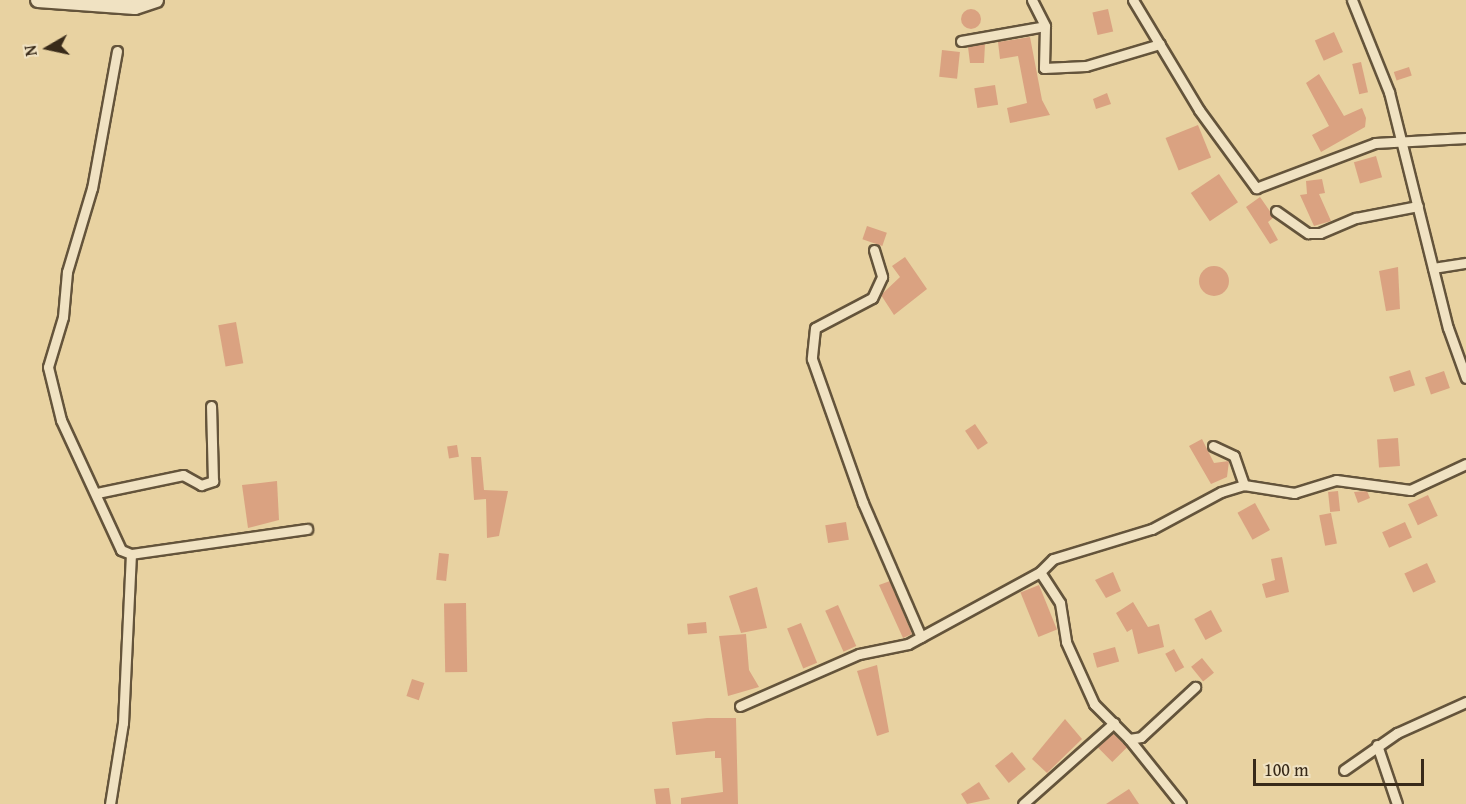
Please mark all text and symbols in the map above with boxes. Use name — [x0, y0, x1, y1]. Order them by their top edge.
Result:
north arrow — [18, 18, 78, 78]
text: N — [18, 44, 43, 58]
scale bar — [1256, 747, 1427, 785]
text: 100 m — [1264, 756, 1309, 783]

